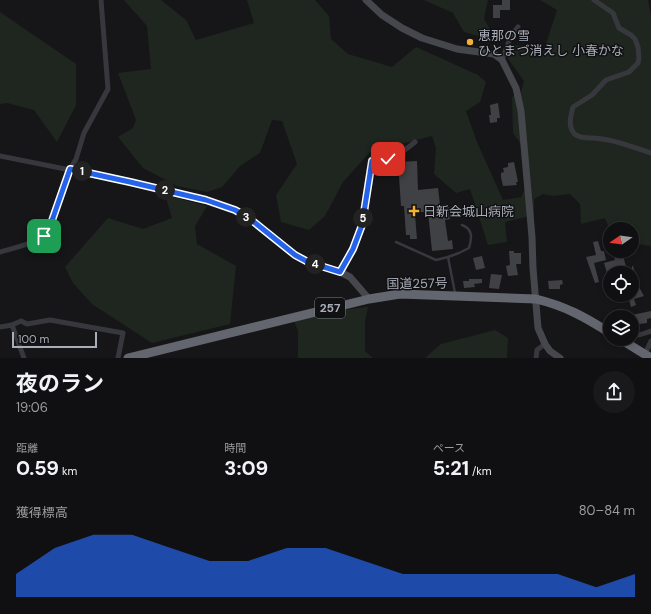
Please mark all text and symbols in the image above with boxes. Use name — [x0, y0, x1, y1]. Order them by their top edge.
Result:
place label: 恵那の雪 ひとまづ消えし 小春かな — [478, 27, 624, 59]
marker: 恵那の雪 ひとまづ消えし 小春かな — [465, 37, 475, 47]
pin — [371, 142, 405, 176]
icon: check — [377, 148, 399, 170]
pin: 1 — [72, 161, 92, 181]
text: 1 — [80, 164, 84, 178]
pin: 2 — [155, 180, 175, 200]
text: 2 — [162, 183, 168, 197]
place label: 日新会城山病院 — [423, 203, 514, 220]
marker: 日新会城山病院 — [408, 205, 420, 217]
pin: 3 — [236, 207, 256, 227]
pin: 5 — [353, 208, 373, 228]
text: 3 — [243, 210, 249, 224]
text: 5 — [360, 211, 366, 225]
pin — [27, 219, 61, 253]
north arrow — [603, 222, 639, 258]
map controls — [603, 222, 639, 346]
icon: arrive — [33, 225, 55, 247]
pin: 4 — [305, 254, 325, 274]
text: 4 — [311, 257, 319, 271]
button: locate — [603, 266, 639, 302]
street label: 国道257号 — [386, 274, 448, 293]
road number: 257 — [315, 298, 345, 318]
button: layers — [603, 310, 639, 346]
scale bar — [12, 330, 97, 349]
text: 100 m — [18, 332, 49, 346]
text: 夜のラン — [16, 369, 104, 398]
button: share — [593, 371, 635, 413]
text: 19:06 — [16, 399, 48, 416]
text: 距離 — [16, 441, 38, 455]
text: 時間 — [224, 441, 246, 455]
text: ペース — [433, 441, 465, 455]
text: 0.59 — [16, 455, 59, 481]
text: 3:09 — [224, 455, 268, 481]
text: 5:21 — [433, 455, 469, 481]
text: km — [59, 464, 77, 478]
text: /km — [469, 464, 492, 478]
text: 80–84 m — [579, 502, 635, 519]
text: 獲得標高 — [16, 504, 68, 521]

